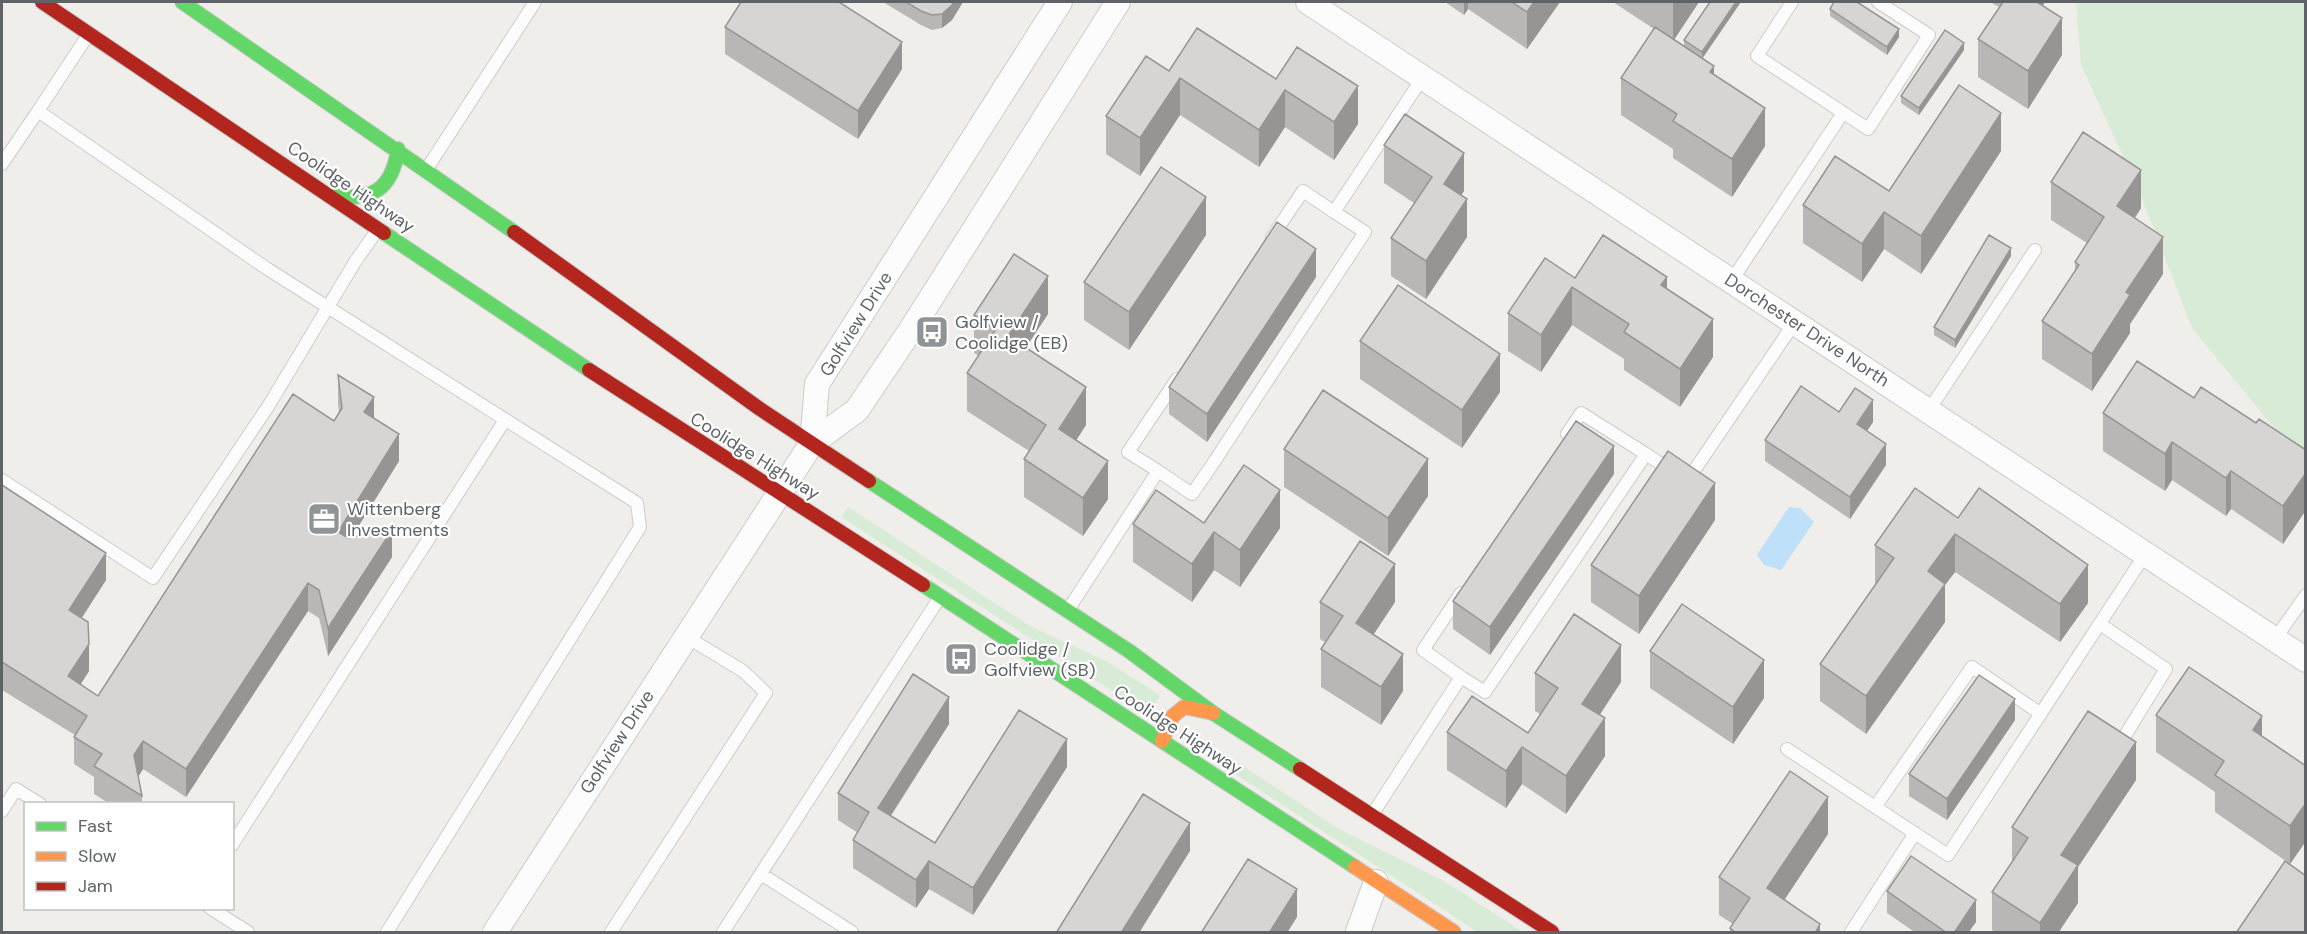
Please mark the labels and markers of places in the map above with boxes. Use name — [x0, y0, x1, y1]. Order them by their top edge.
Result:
place label: Golfview / Coolidge (EB) — [955, 310, 1068, 355]
bus stop icon: Golfview / Coolidge (EB) — [914, 314, 950, 350]
place label: Wittenberg Investments — [347, 497, 449, 542]
office icon: Wittenberg Investments — [306, 501, 342, 537]
place label: Coolidge / Golfview (SB) — [984, 637, 1095, 682]
bus stop icon: Coolidge / Golfview (SB) — [943, 641, 979, 677]

